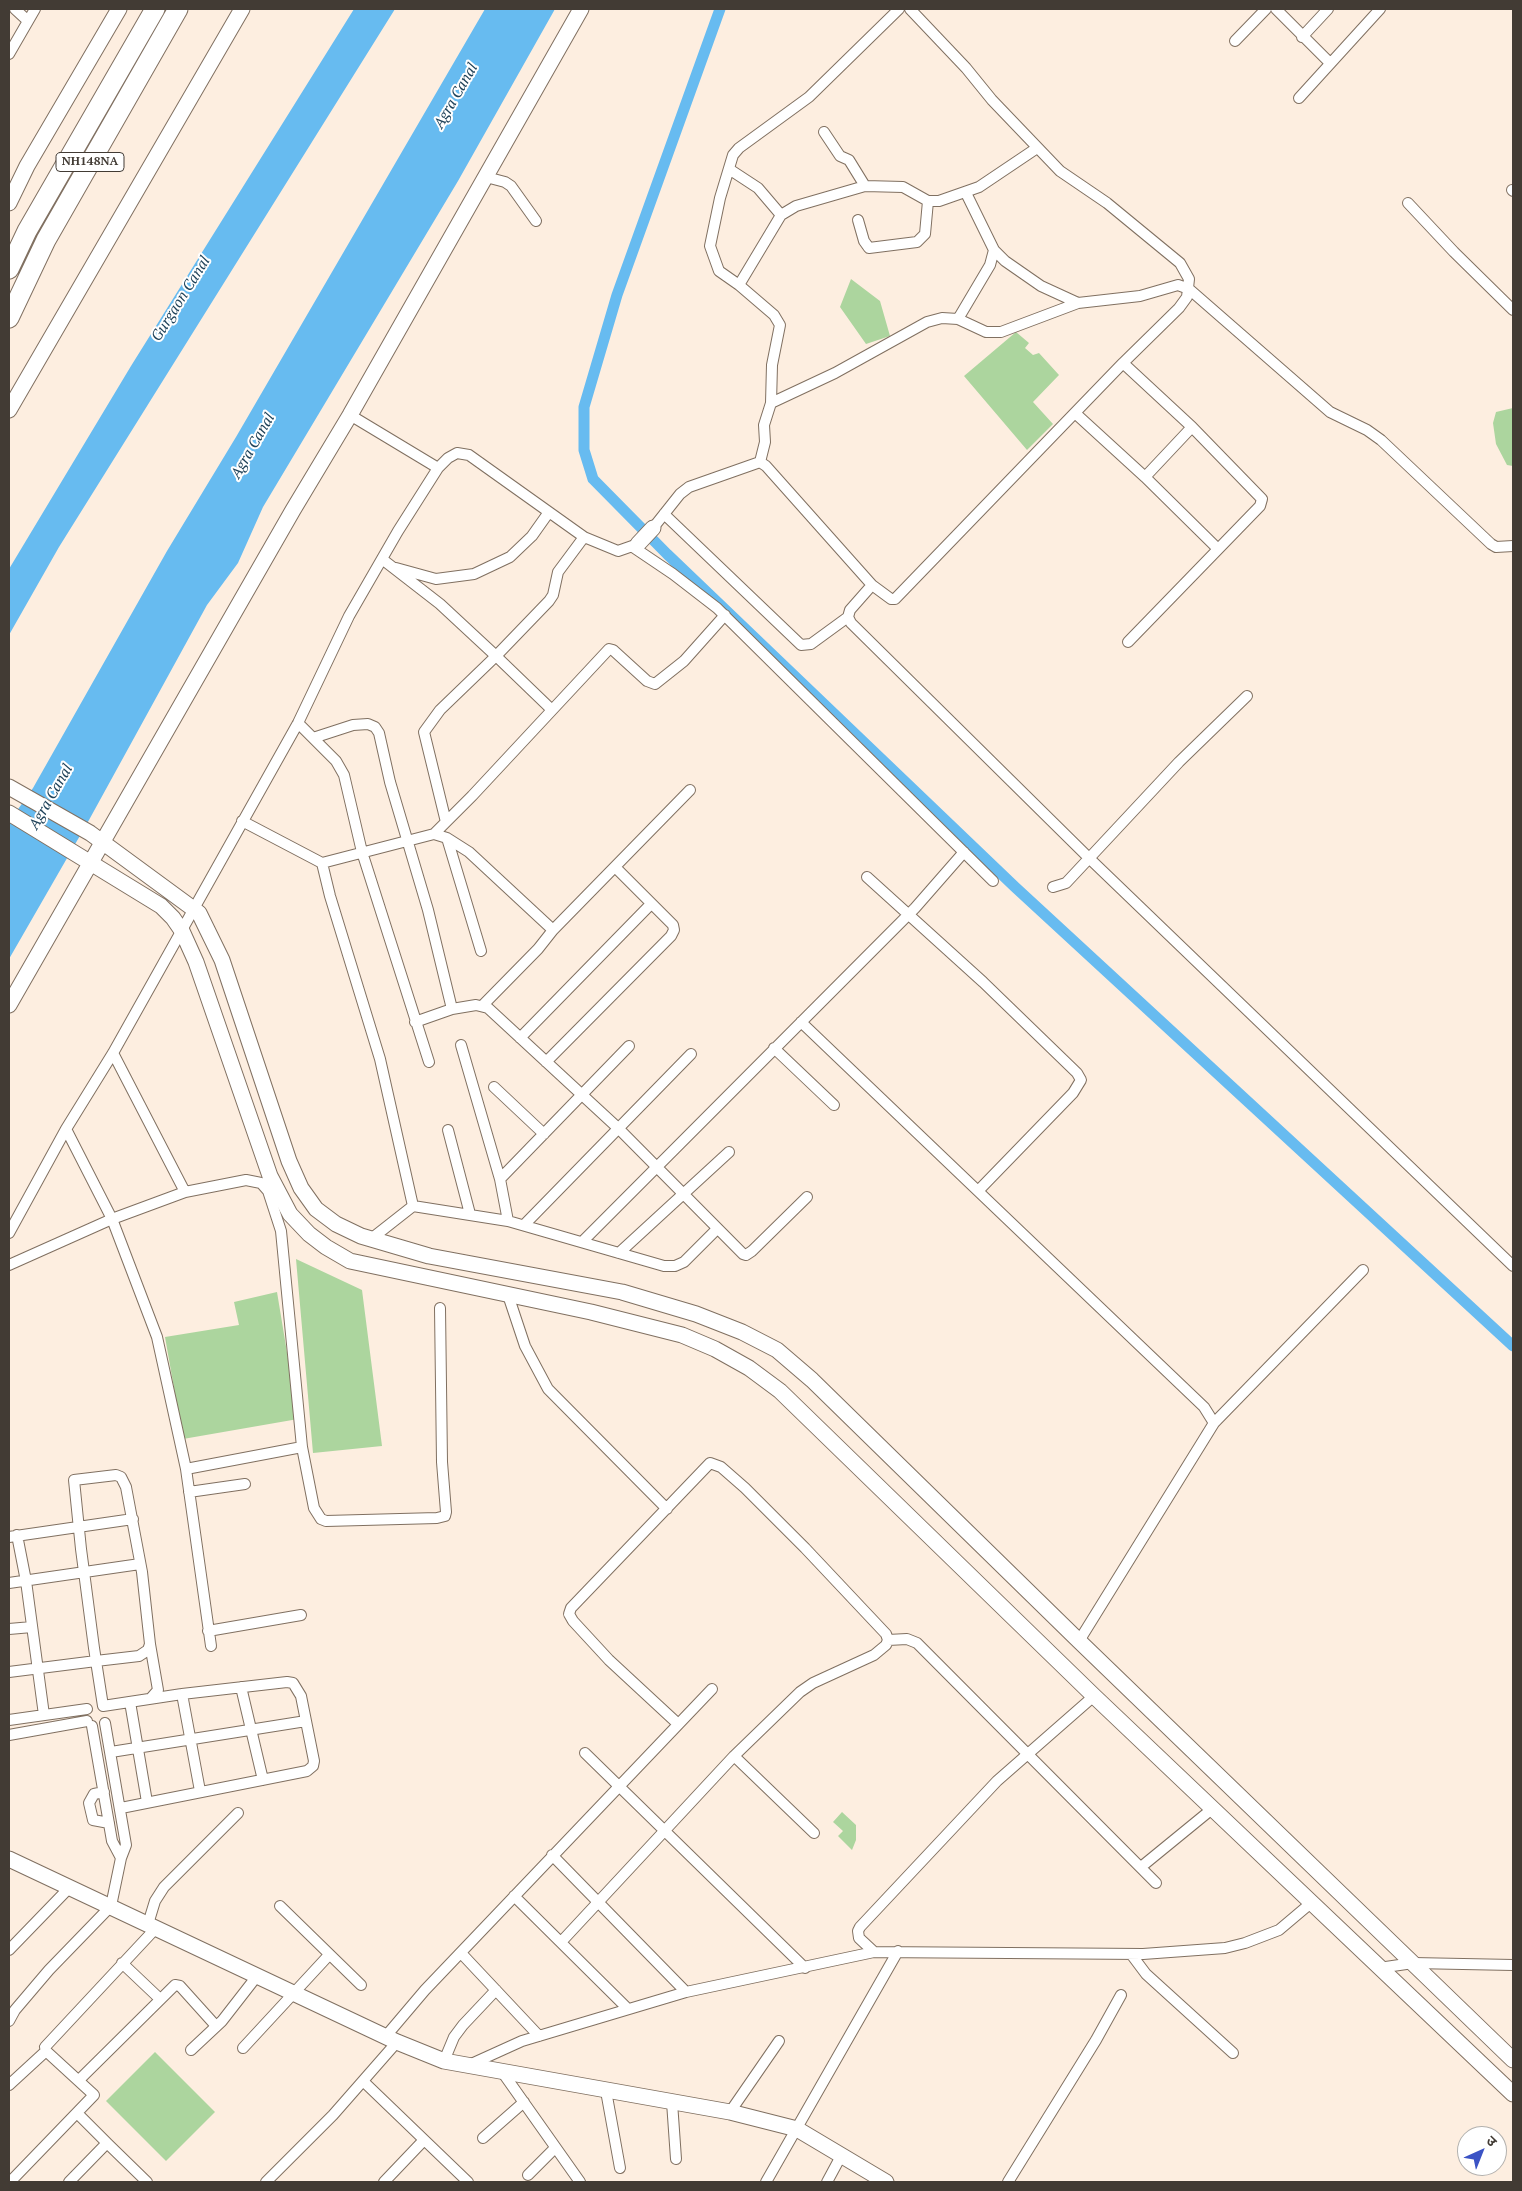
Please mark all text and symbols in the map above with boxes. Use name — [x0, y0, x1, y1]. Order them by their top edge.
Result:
water label: Agra Canal — [430, 60, 482, 132]
road number: NH148NA — [56, 152, 124, 172]
water label: Gurgaon Canal — [148, 253, 214, 345]
water label: Agra Canal — [227, 410, 279, 482]
water label: Agra Canal — [25, 761, 77, 833]
north arrow — [1457, 2126, 1507, 2176]
text: उ — [1483, 2131, 1502, 2150]

